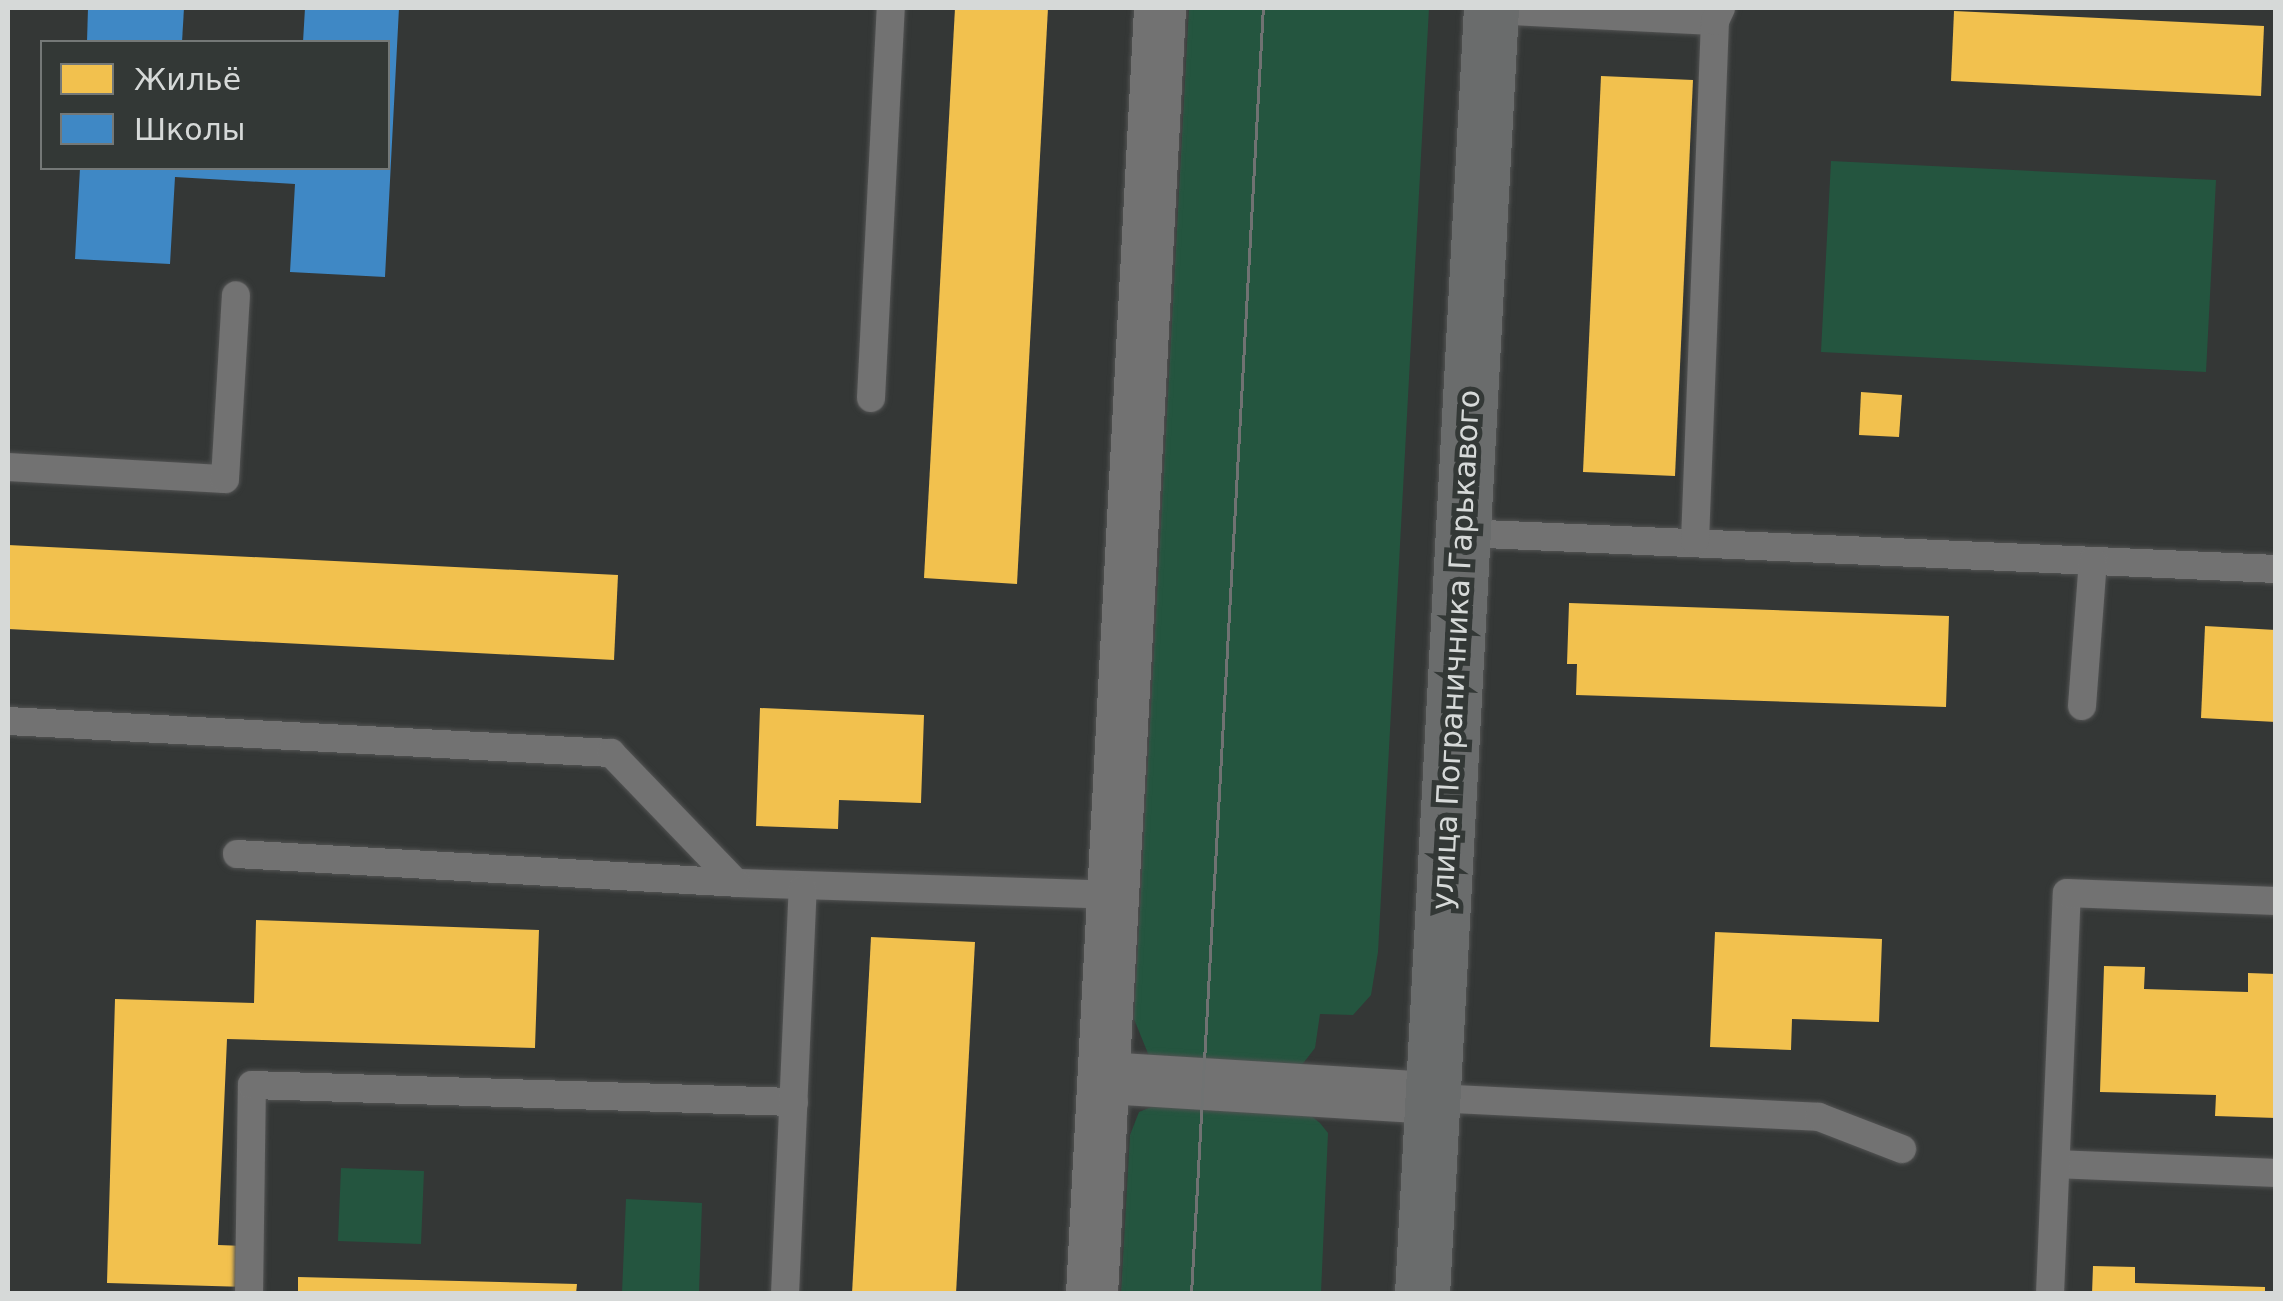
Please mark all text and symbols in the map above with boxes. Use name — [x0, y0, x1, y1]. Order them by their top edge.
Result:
legend — [40, 40, 390, 170]
text: Жильё — [134, 62, 241, 97]
text: Школы — [134, 112, 245, 147]
street label: улица Пограничника Гарькавого — [1424, 389, 1488, 911]

